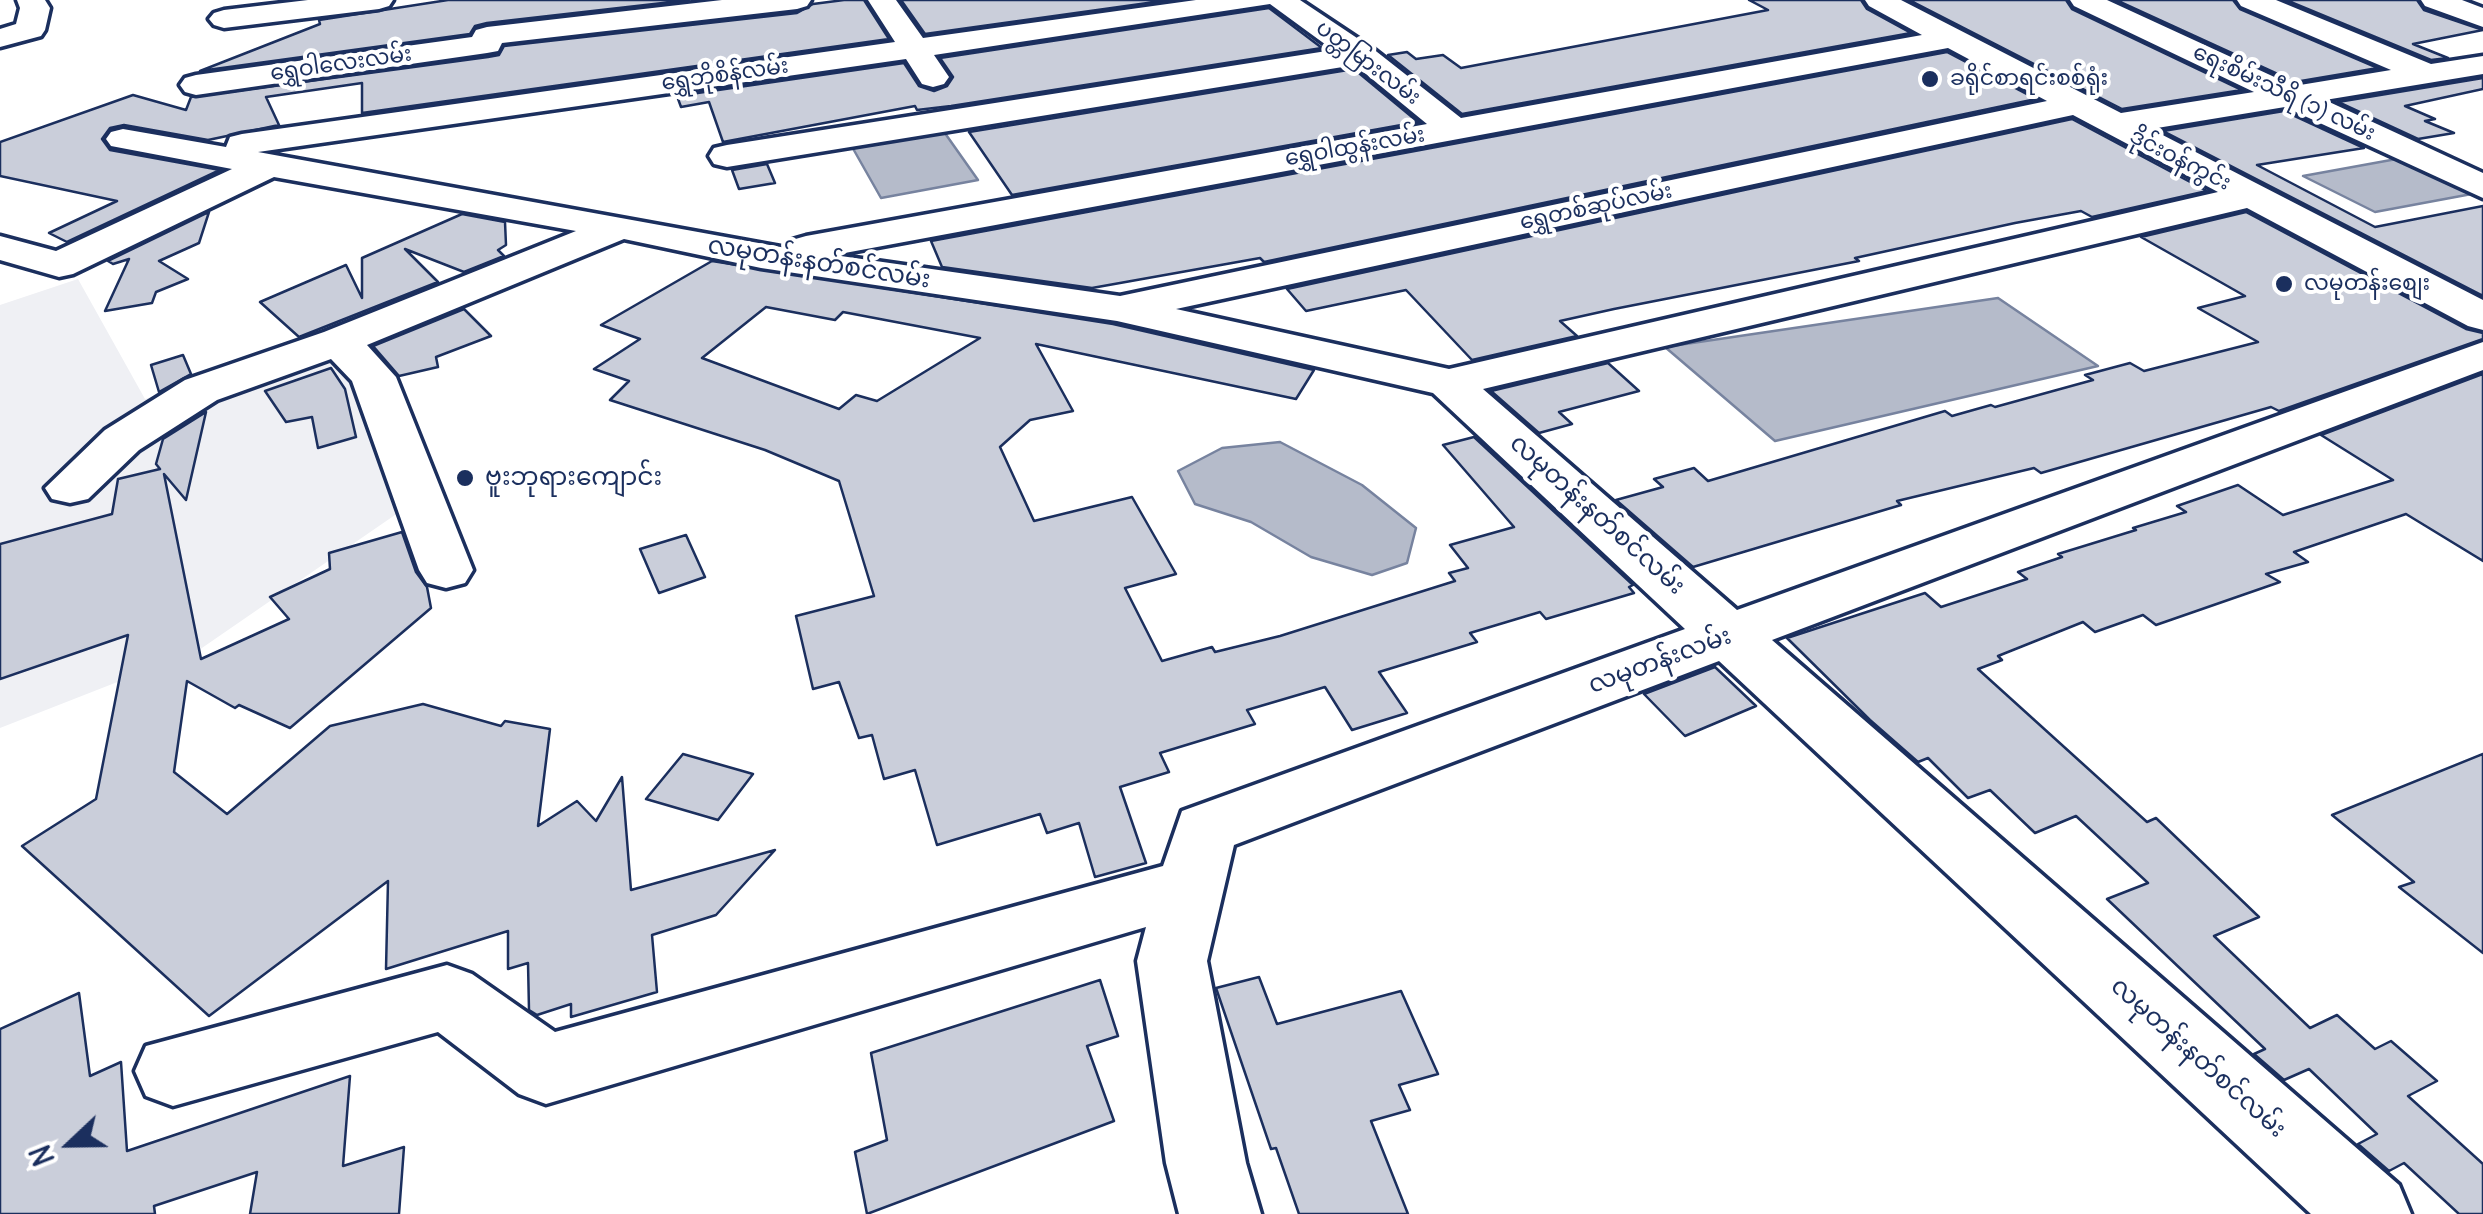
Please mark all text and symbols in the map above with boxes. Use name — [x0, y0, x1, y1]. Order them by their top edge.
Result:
street label: ပတ္တမြားလမ်း — [1310, 15, 1426, 111]
street label: ရေးစိမ်းသီရိ (၁) လမ်း — [2189, 39, 2379, 147]
street label: ရွှေဝါလေးလမ်း — [269, 41, 413, 87]
street label: ရွှေဘိုစိန်လမ်း — [660, 53, 790, 97]
place label: ခရိုင်စာရင်းစစ်ရုံး — [1950, 66, 2108, 92]
marker: ခရိုင်စာရင်းစစ်ရုံး — [1919, 68, 1941, 90]
street label: ရွှေဝါထွန်းလမ်း — [1283, 122, 1427, 172]
street label: ဒိုင်းဝန်ကွင်း — [2125, 123, 2235, 197]
street label: ရွှေတစ်ဆုပ်လမ်း — [1517, 178, 1675, 236]
street label: လမုတန်းနတ်စင်လမ်း — [705, 231, 933, 295]
place label: လမုတန်းစျေး — [2304, 271, 2430, 297]
marker: လမုတန်းစျေး — [2273, 273, 2295, 295]
street label: လမုတန်းနတ်စင်လမ်း — [1503, 429, 1691, 601]
place label: ဗူးဘုရားကျောင်း — [485, 463, 662, 493]
marker: ဗူးဘုရားကျောင်း — [454, 467, 476, 489]
street label: လမုတန်းလမ်း — [1585, 621, 1735, 701]
street label: လမုတန်းနတ်စင်လမ်း — [2104, 972, 2292, 1144]
north arrow — [20, 1094, 120, 1194]
text: N — [22, 1140, 63, 1171]

